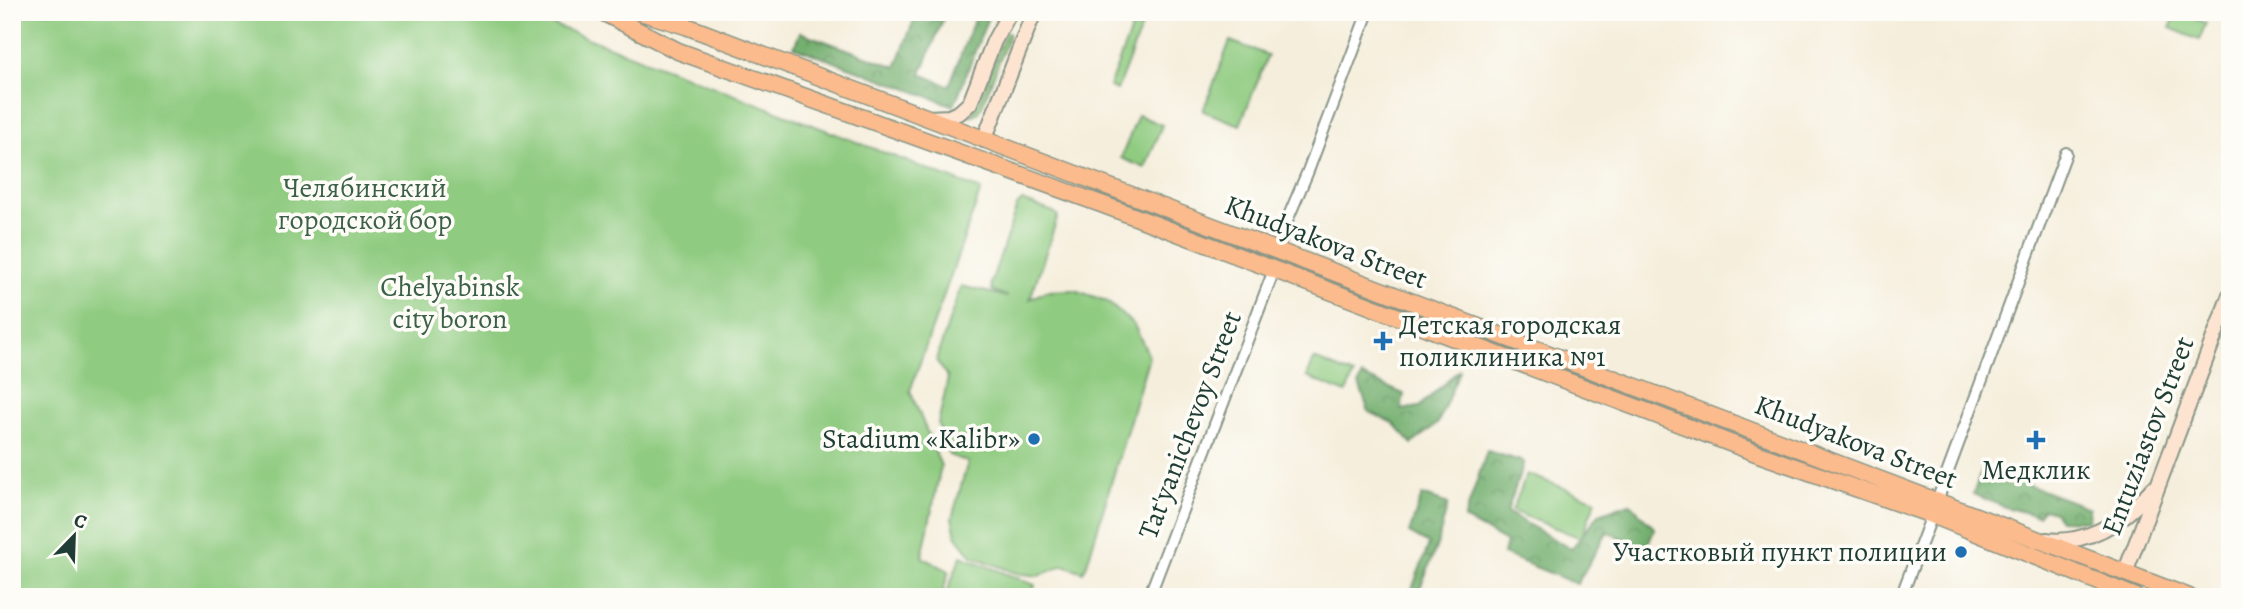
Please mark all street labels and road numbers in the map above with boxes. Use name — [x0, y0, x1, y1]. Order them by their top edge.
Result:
street label: Khudyakova Street — [1219, 186, 1433, 298]
street label: Tat'yanichevoy Street — [1129, 306, 1251, 544]
street label: Entuziastov Street — [2093, 331, 2203, 541]
street label: Khudyakova Street — [1749, 386, 1963, 498]

